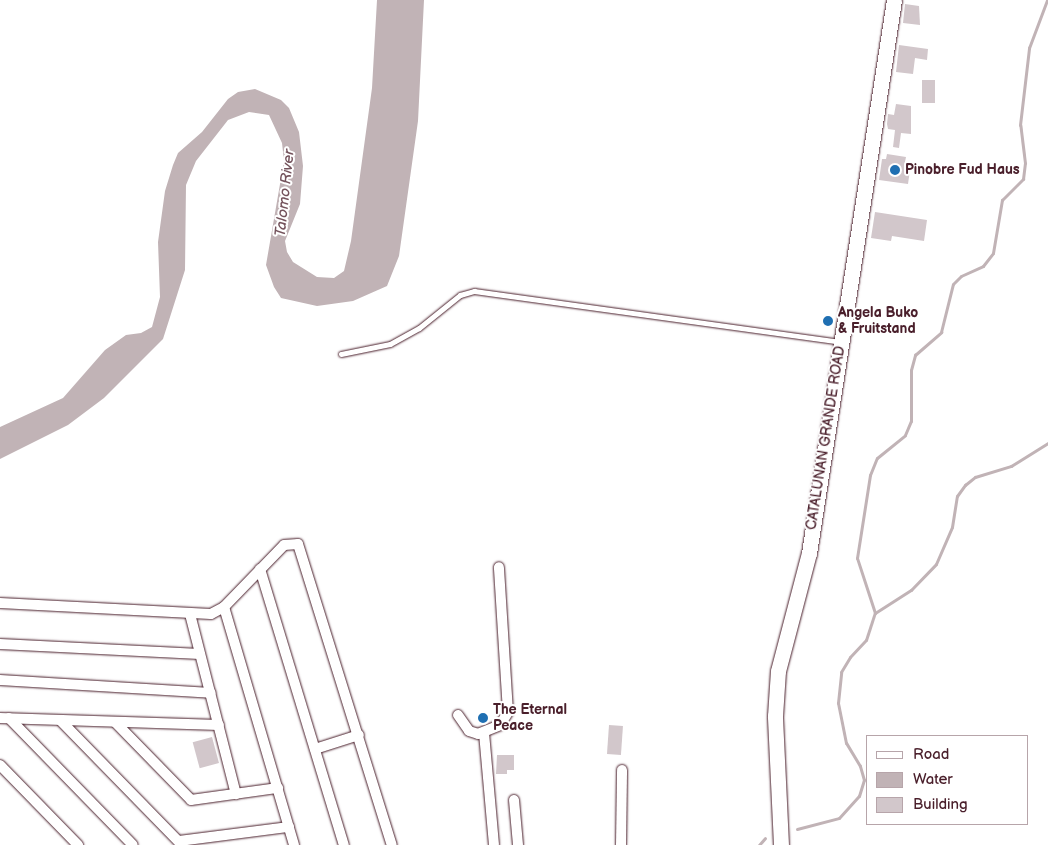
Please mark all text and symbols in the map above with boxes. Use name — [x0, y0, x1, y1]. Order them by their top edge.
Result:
water label: Talomo River — [271, 148, 299, 238]
place label: Pinobre Fud Haus — [905, 162, 1020, 178]
marker: Pinobre Fud Haus — [889, 164, 901, 176]
place label: Angela Buko & Fruitstand — [838, 305, 918, 338]
marker: Angela Buko & Fruitstand — [822, 315, 834, 327]
street label: CATALUNAN GRANDE ROAD — [803, 345, 849, 531]
place label: The Eternal Peace — [493, 702, 567, 734]
marker: The Eternal Peace — [477, 712, 489, 724]
legend — [866, 735, 1028, 825]
text: Road — [913, 745, 949, 764]
text: Water — [913, 770, 953, 789]
text: Building — [913, 795, 968, 814]

